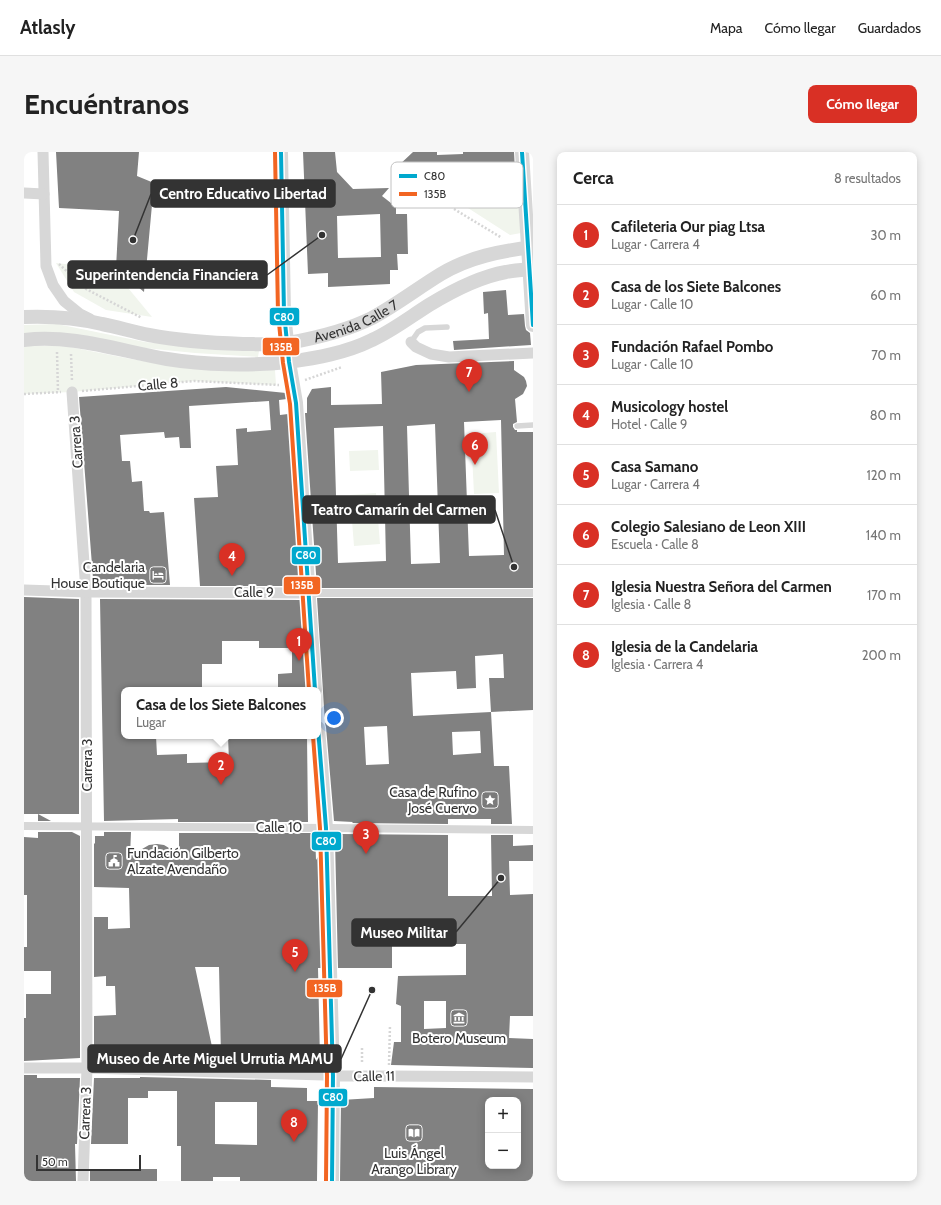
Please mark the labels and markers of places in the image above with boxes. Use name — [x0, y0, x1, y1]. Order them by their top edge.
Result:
callout: Centro Educativo Libertad — [151, 180, 335, 207]
callout: Superintendencia Financiera — [68, 261, 267, 288]
pin: 7 — [456, 359, 482, 392]
pin: 6 — [462, 432, 488, 465]
callout: Teatro Camarín del Carmen — [303, 496, 495, 523]
pin: 4 — [219, 543, 245, 576]
place label: Candelaria House Boutique — [51, 558, 145, 592]
hotel icon: Candelaria House Boutique — [148, 565, 168, 585]
pin: 1 — [286, 628, 312, 661]
pin: 2 — [208, 752, 234, 785]
place label: Casa de Rufino José Cuervo — [389, 783, 477, 817]
place icon: Casa de Rufino José Cuervo — [480, 790, 500, 810]
pin: 3 — [353, 821, 379, 854]
place label: Fundación Gilberto Alzate Avendaño — [127, 844, 239, 878]
public building icon: Fundación Gilberto Alzate Avendaño — [104, 851, 124, 871]
callout: Museo Militar — [352, 919, 456, 946]
pin: 5 — [282, 939, 308, 972]
museum icon: Botero Museum — [449, 1008, 469, 1028]
place label: Botero Museum — [412, 1029, 506, 1047]
callout: Museo de Arte Miguel Urrutia MAMU — [88, 1045, 341, 1072]
pin: 8 — [281, 1109, 307, 1142]
library icon: Luis Ángel Arango Library — [404, 1123, 424, 1143]
place label: Luis Ángel Arango Library — [371, 1144, 457, 1178]

